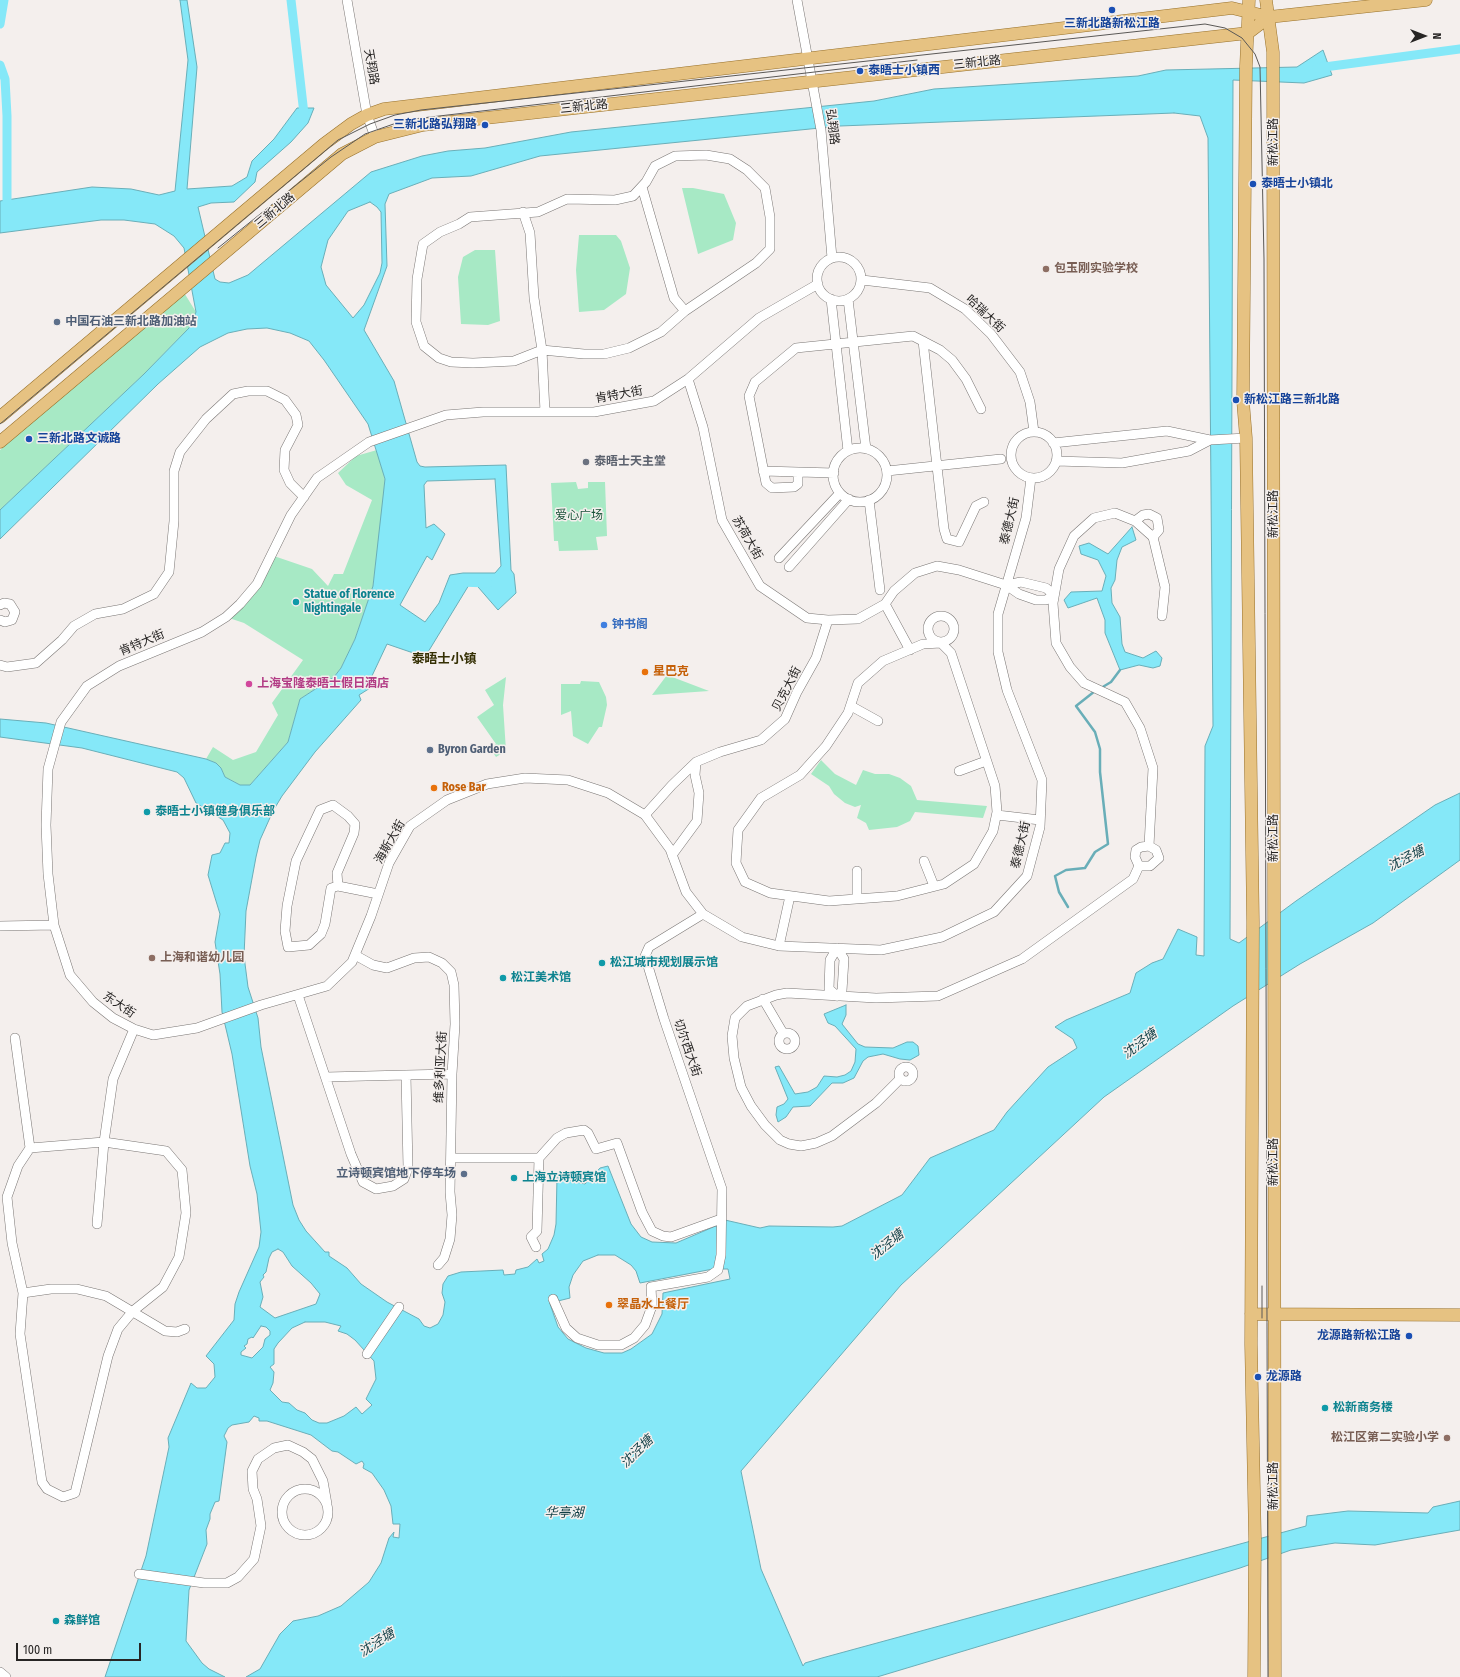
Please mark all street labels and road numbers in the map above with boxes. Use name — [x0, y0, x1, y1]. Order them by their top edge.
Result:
street label: 天翔路 — [361, 48, 381, 86]
street label: 三新北路 — [952, 53, 1002, 73]
street label: 三新北路 — [559, 97, 609, 117]
street label: 弘翔路 — [823, 108, 841, 146]
street label: 新松江路 — [1267, 118, 1281, 166]
street label: 三新北路 — [252, 190, 298, 232]
street label: 哈瑞大街 — [963, 292, 1007, 336]
street label: 肯特大街 — [594, 384, 644, 406]
street label: 新松江路 — [1267, 490, 1281, 538]
street label: 泰德大街 — [998, 496, 1022, 546]
street label: 苏荷大街 — [729, 514, 765, 562]
street label: 肯特大街 — [117, 627, 167, 659]
street label: 贝克大街 — [770, 664, 804, 714]
street label: 新松江路 — [1267, 814, 1281, 862]
street label: 海斯大街 — [372, 818, 408, 866]
street label: 泰德大街 — [1009, 820, 1033, 870]
street label: 东大街 — [100, 989, 138, 1021]
street label: 切尔西大街 — [670, 1017, 704, 1079]
street label: 维多利亚大街 — [432, 1031, 450, 1103]
street label: 新松江路 — [1267, 1138, 1281, 1186]
street label: 新松江路 — [1267, 1462, 1281, 1510]

